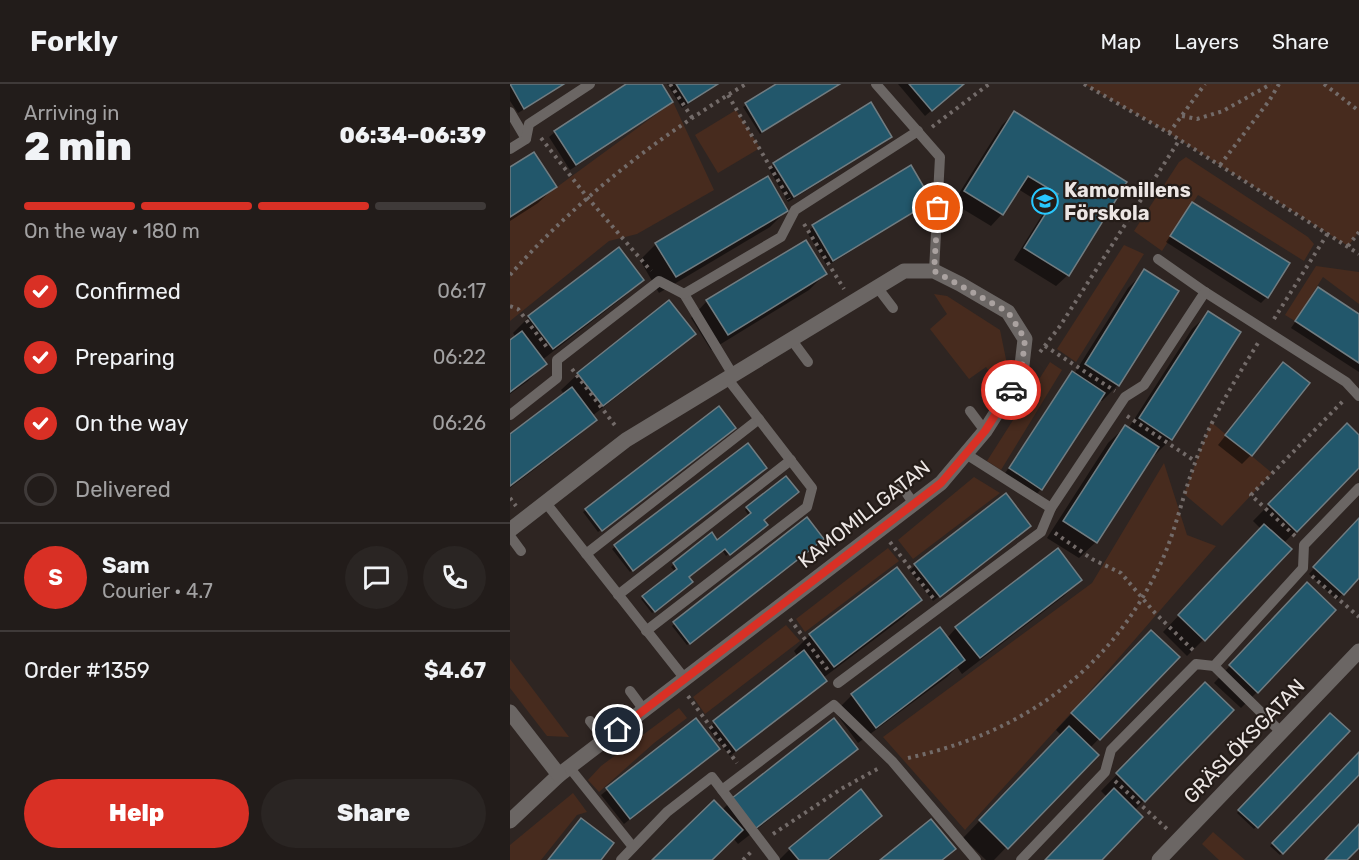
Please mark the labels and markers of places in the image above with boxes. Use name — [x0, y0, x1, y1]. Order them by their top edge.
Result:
place label: Kamomillens Förskola — [1064, 178, 1191, 225]
pin — [912, 182, 963, 233]
school or university icon: Kamomillens Förskola — [1030, 186, 1060, 216]
pin — [592, 704, 643, 755]

